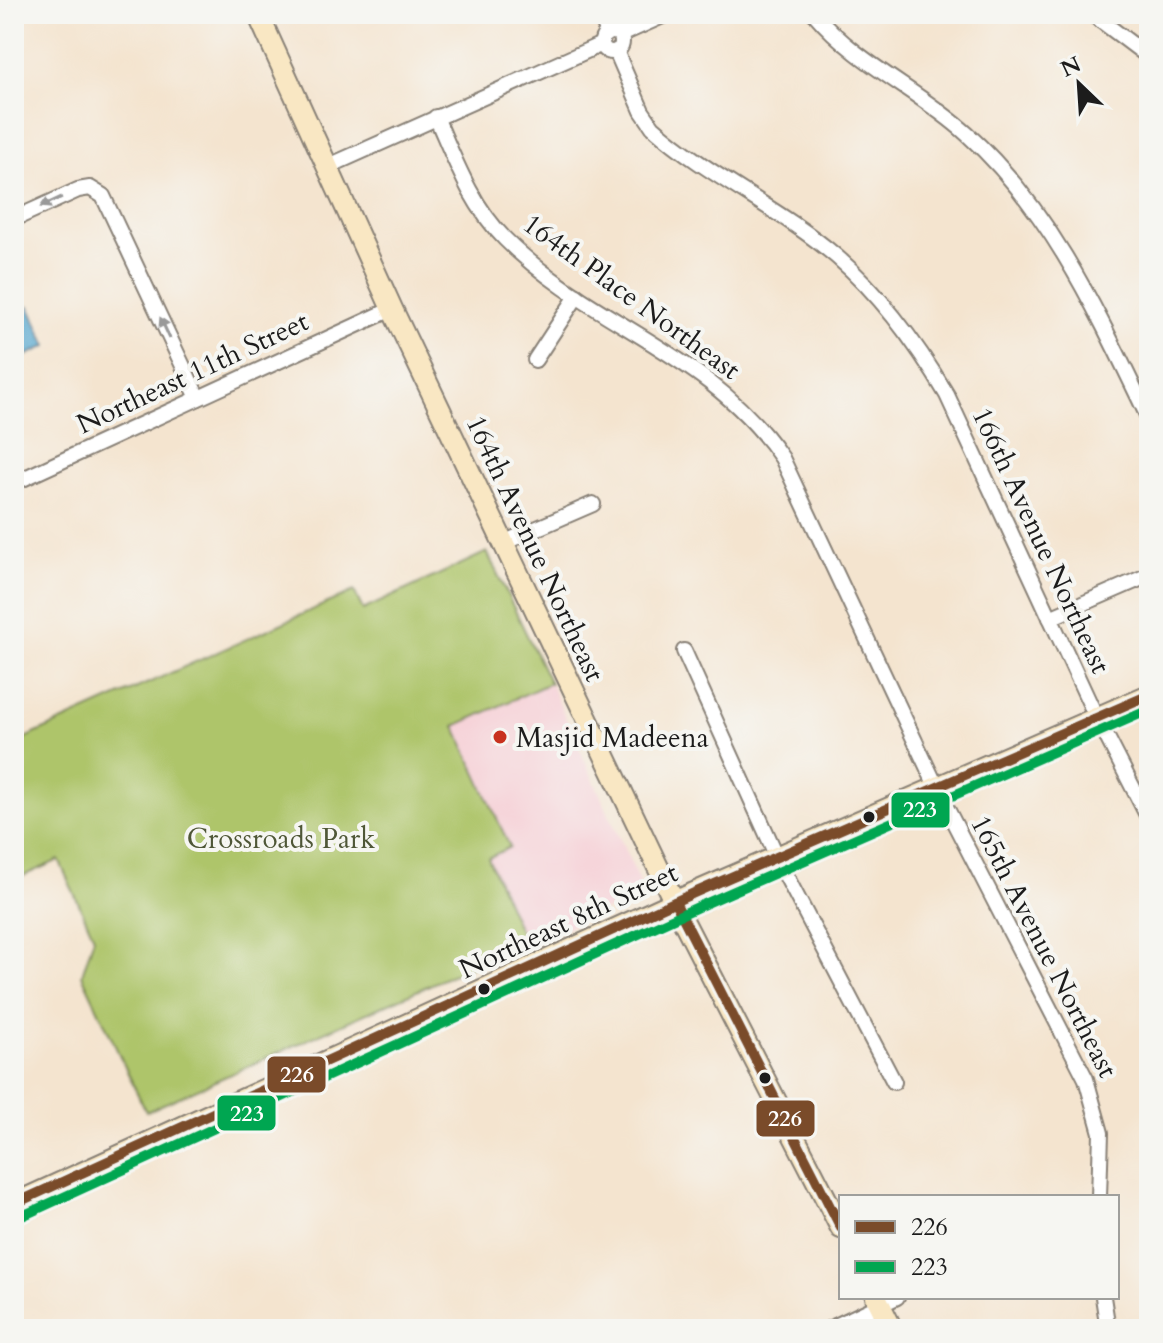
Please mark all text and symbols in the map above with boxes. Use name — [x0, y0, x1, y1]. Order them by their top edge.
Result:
north arrow — [1039, 44, 1119, 124]
text: N — [1056, 49, 1086, 84]
one-way arrow — [40, 195, 63, 208]
street label: 164th Place Northeast — [515, 205, 748, 389]
street label: Northeast 11th Street — [70, 302, 315, 443]
one-way arrow — [158, 316, 172, 339]
street label: 166th Avenue Northeast — [963, 401, 1120, 680]
street label: 164th Avenue Northeast — [457, 409, 614, 688]
place label: Masjid Madeena — [516, 719, 709, 757]
marker: Masjid Madeena — [491, 728, 509, 746]
line badge: 223 — [890, 791, 951, 829]
text: 223 — [903, 795, 937, 825]
unlabelled marker — [861, 809, 877, 825]
street label: 165th Avenue Northeast — [961, 809, 1127, 1084]
park label: Crossroads Park — [187, 820, 375, 858]
street label: Northeast 8th Street — [453, 853, 684, 988]
unlabelled marker — [476, 981, 492, 997]
line badge: 226 — [266, 1055, 327, 1094]
text: 226 — [280, 1060, 314, 1090]
unlabelled marker — [757, 1070, 773, 1086]
line badge: 223 — [216, 1094, 277, 1132]
text: 223 — [230, 1099, 264, 1129]
line badge: 226 — [755, 1099, 816, 1138]
text: 226 — [768, 1104, 802, 1134]
legend — [839, 1195, 1119, 1299]
text: 226 — [911, 1211, 948, 1244]
text: 223 — [911, 1251, 948, 1284]

